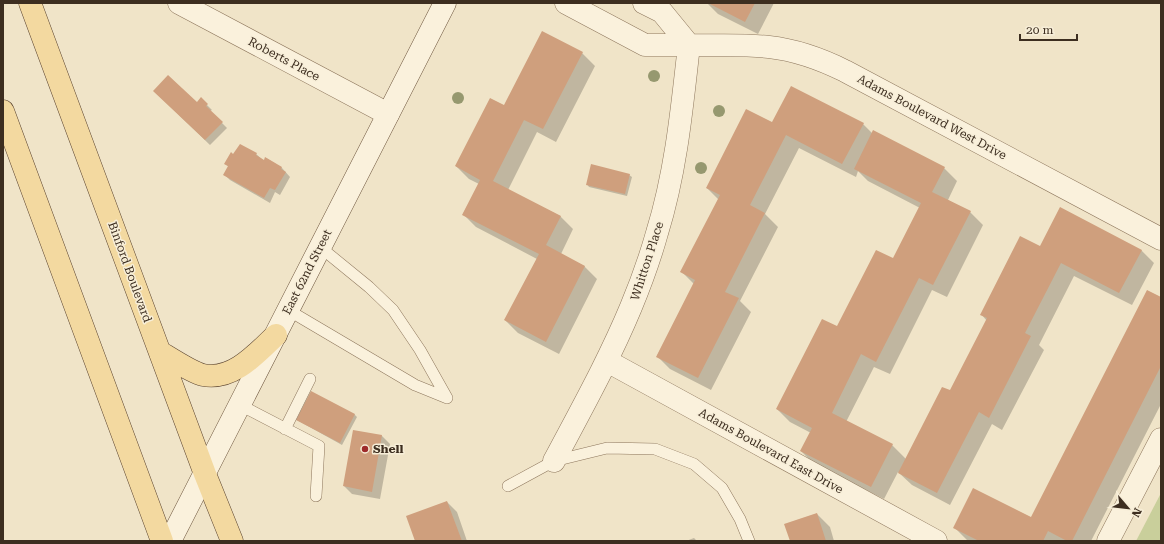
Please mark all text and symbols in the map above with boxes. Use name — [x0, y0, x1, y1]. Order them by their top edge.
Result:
scale bar — [1020, 16, 1077, 42]
text: 20 m — [1026, 23, 1053, 37]
street label: Roberts Place — [246, 34, 323, 84]
street label: Adams Boulevard West Drive — [855, 72, 1009, 163]
street label: Whitton Place — [628, 219, 666, 302]
street label: Binford Boulevard — [105, 220, 155, 324]
street label: East 62nd Street — [279, 227, 335, 317]
street label: Adams Boulevard East Drive — [696, 405, 846, 497]
place label: Shell — [373, 442, 403, 456]
marker: Shell — [360, 444, 370, 454]
north arrow — [1108, 488, 1148, 528]
text: N — [1128, 506, 1144, 520]

